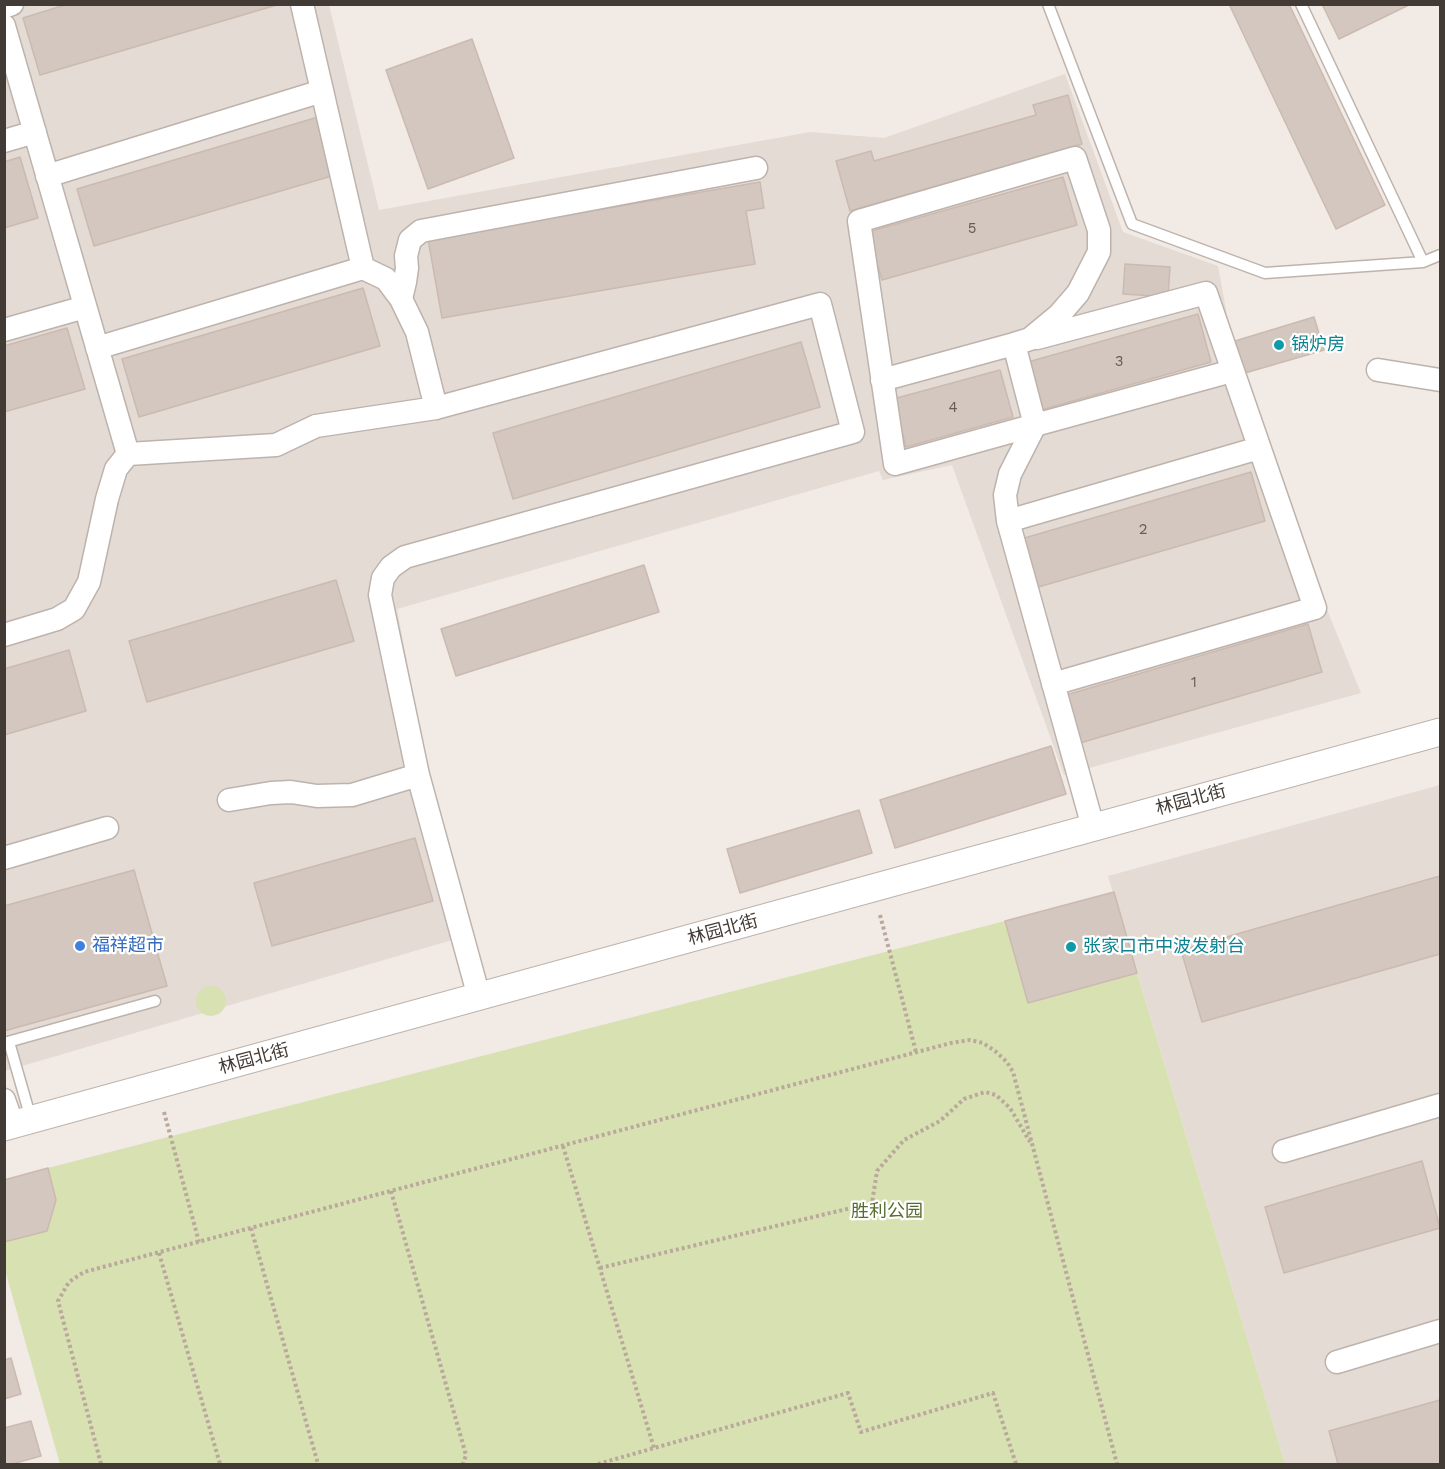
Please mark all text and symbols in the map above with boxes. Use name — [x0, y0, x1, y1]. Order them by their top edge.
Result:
house number: 5 — [968, 220, 976, 238]
place label: 锅炉房 — [1291, 334, 1345, 356]
marker: 锅炉房 — [1272, 338, 1286, 352]
house number: 3 — [1115, 353, 1123, 371]
house number: 4 — [948, 399, 958, 417]
house number: 2 — [1139, 521, 1147, 539]
house number: 1 — [1191, 674, 1197, 692]
street label: 林园北街 — [1153, 780, 1229, 820]
street label: 林园北街 — [685, 910, 761, 950]
place label: 福祥超市 — [92, 935, 164, 957]
place label: 张家口市中波发射台 — [1083, 936, 1245, 958]
marker: 福祥超市 — [73, 939, 87, 953]
marker: 张家口市中波发射台 — [1064, 940, 1078, 954]
street label: 林园北街 — [216, 1039, 292, 1079]
park label: 胜利公园 — [851, 1201, 923, 1223]

